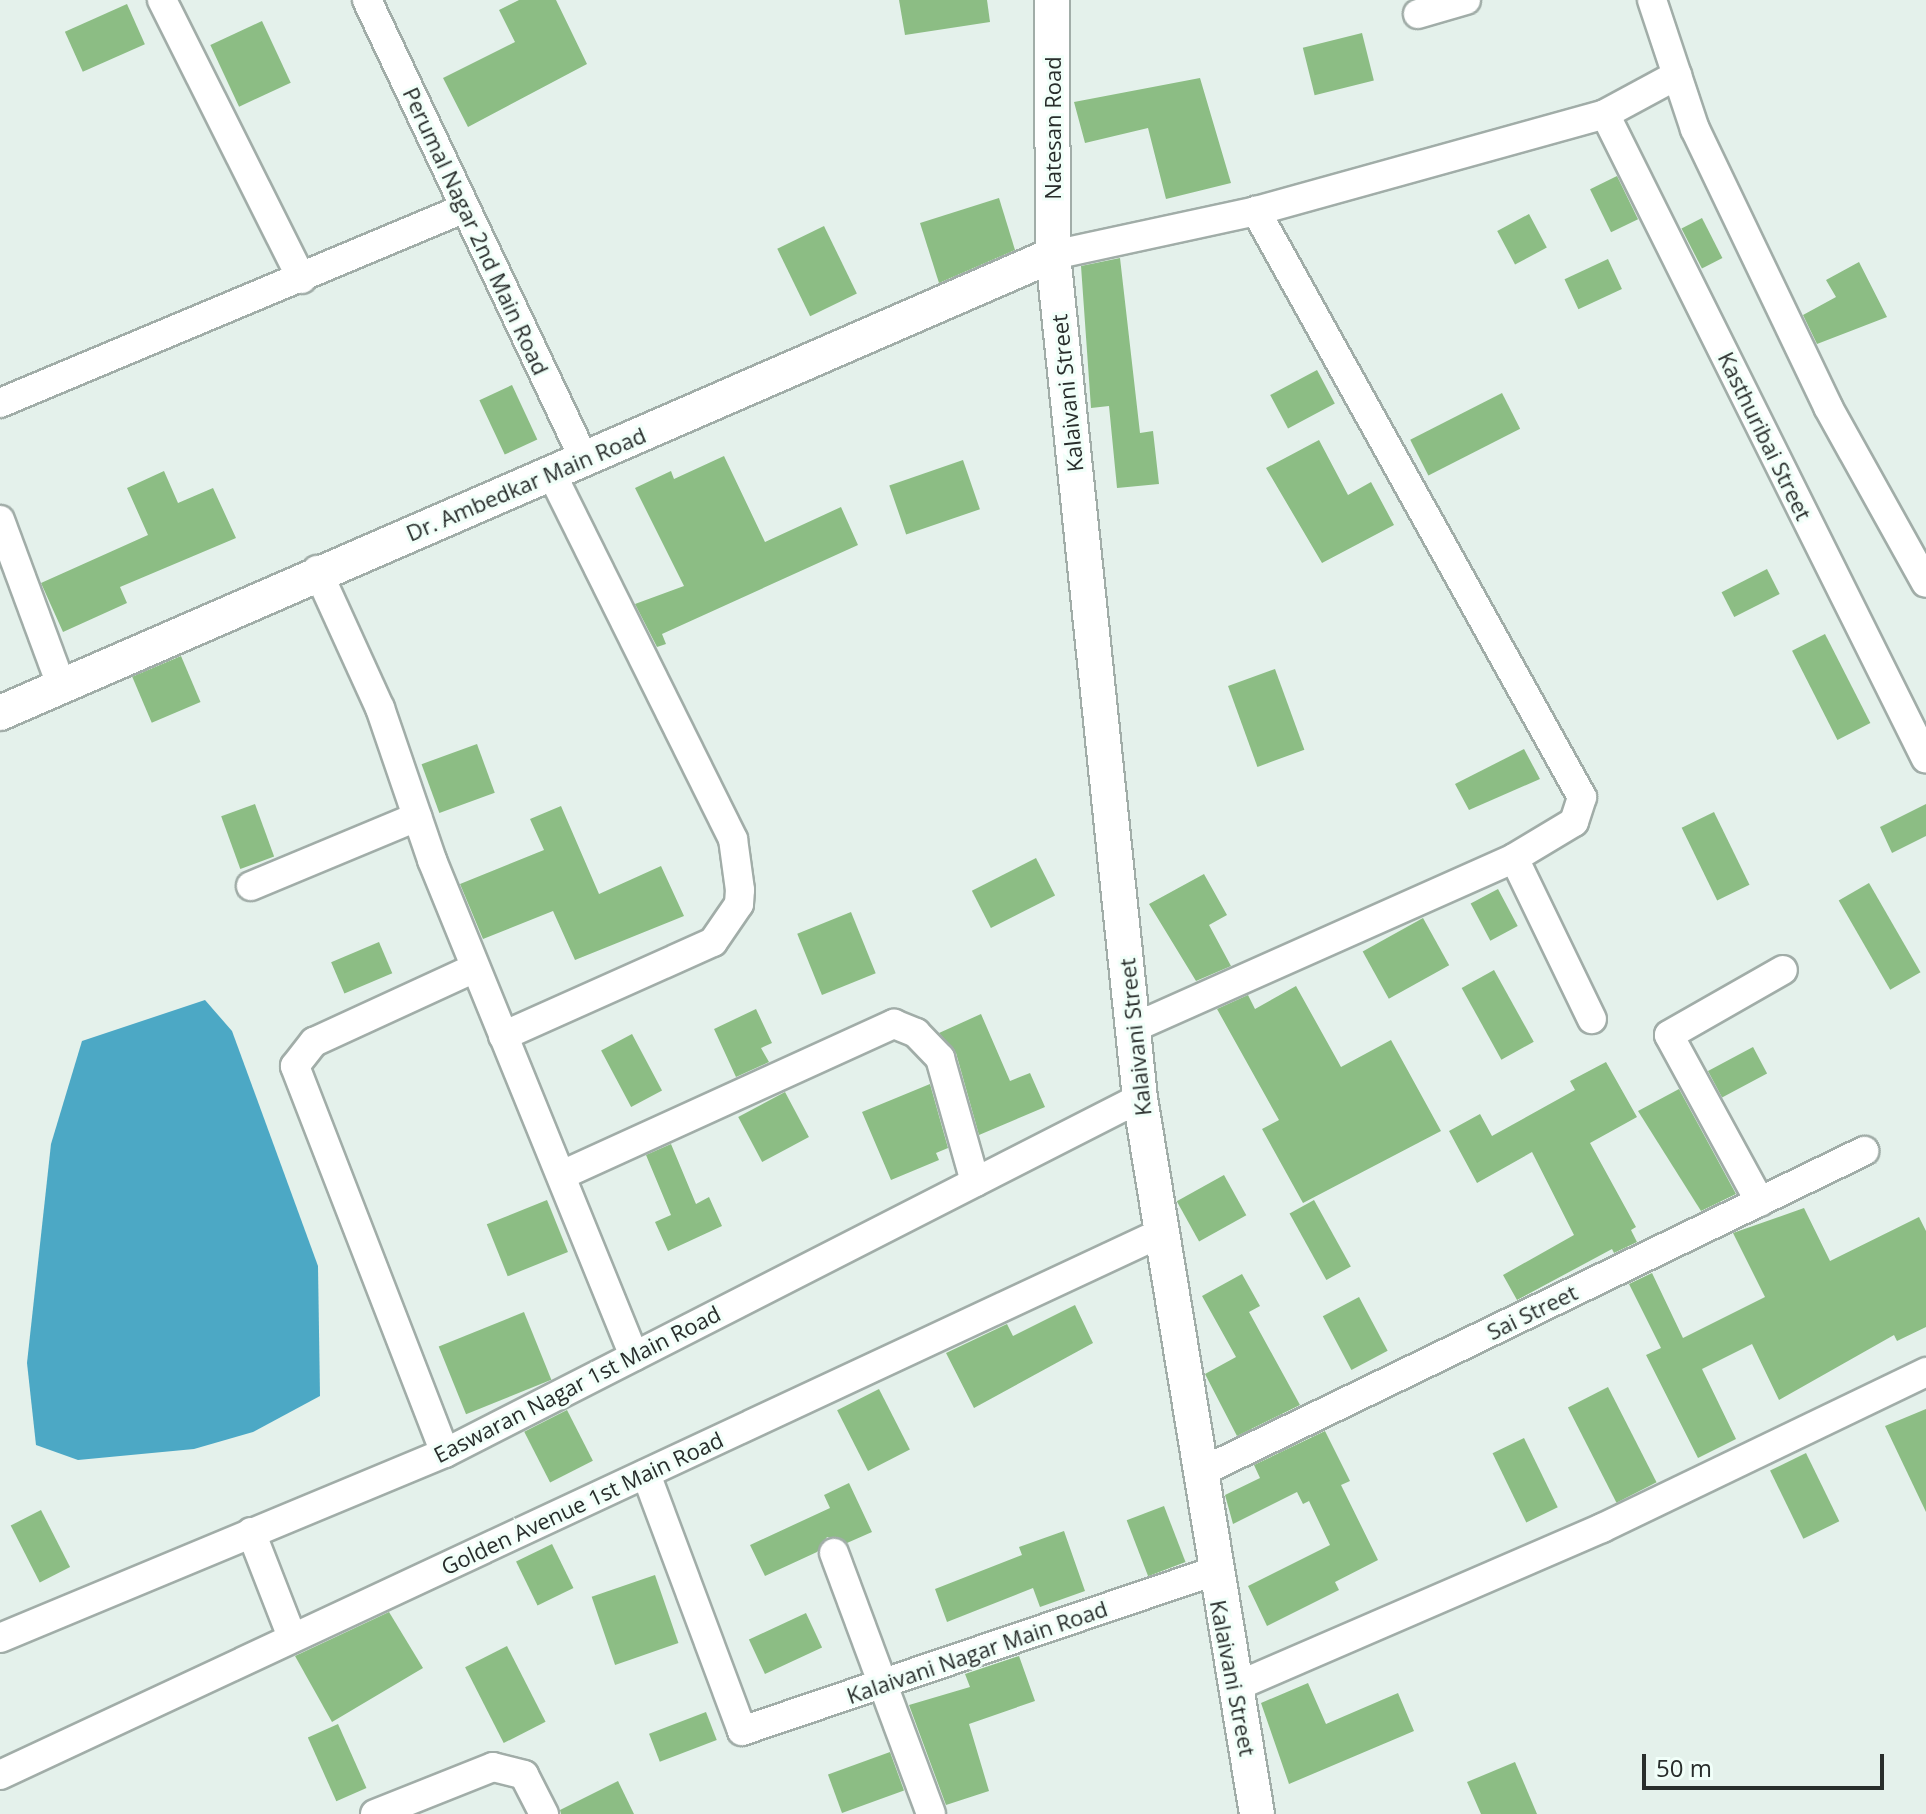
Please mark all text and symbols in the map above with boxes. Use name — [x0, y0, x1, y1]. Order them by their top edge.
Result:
street label: Natesan Road — [1040, 56, 1066, 200]
street label: Perumal Nagar 2nd Main Road — [398, 83, 554, 379]
street label: Kalaivani Street — [1046, 313, 1088, 473]
street label: Kasthuribai Street — [1713, 348, 1817, 524]
street label: Dr. Ambedkar Main Road — [402, 421, 650, 547]
street label: Kalaivani Street — [1114, 957, 1156, 1117]
street label: Sai Street — [1483, 1279, 1581, 1345]
street label: Easwaran Nagar 1st Main Road — [429, 1300, 725, 1468]
street label: Golden Avenue 1st Main Road — [437, 1426, 727, 1580]
street label: Kalaivani Nagar Main Road — [843, 1595, 1111, 1709]
street label: Kalaivani Street — [1205, 1598, 1261, 1758]
scale bar — [1646, 1738, 1888, 1788]
text: 50 m — [1656, 1751, 1712, 1784]

